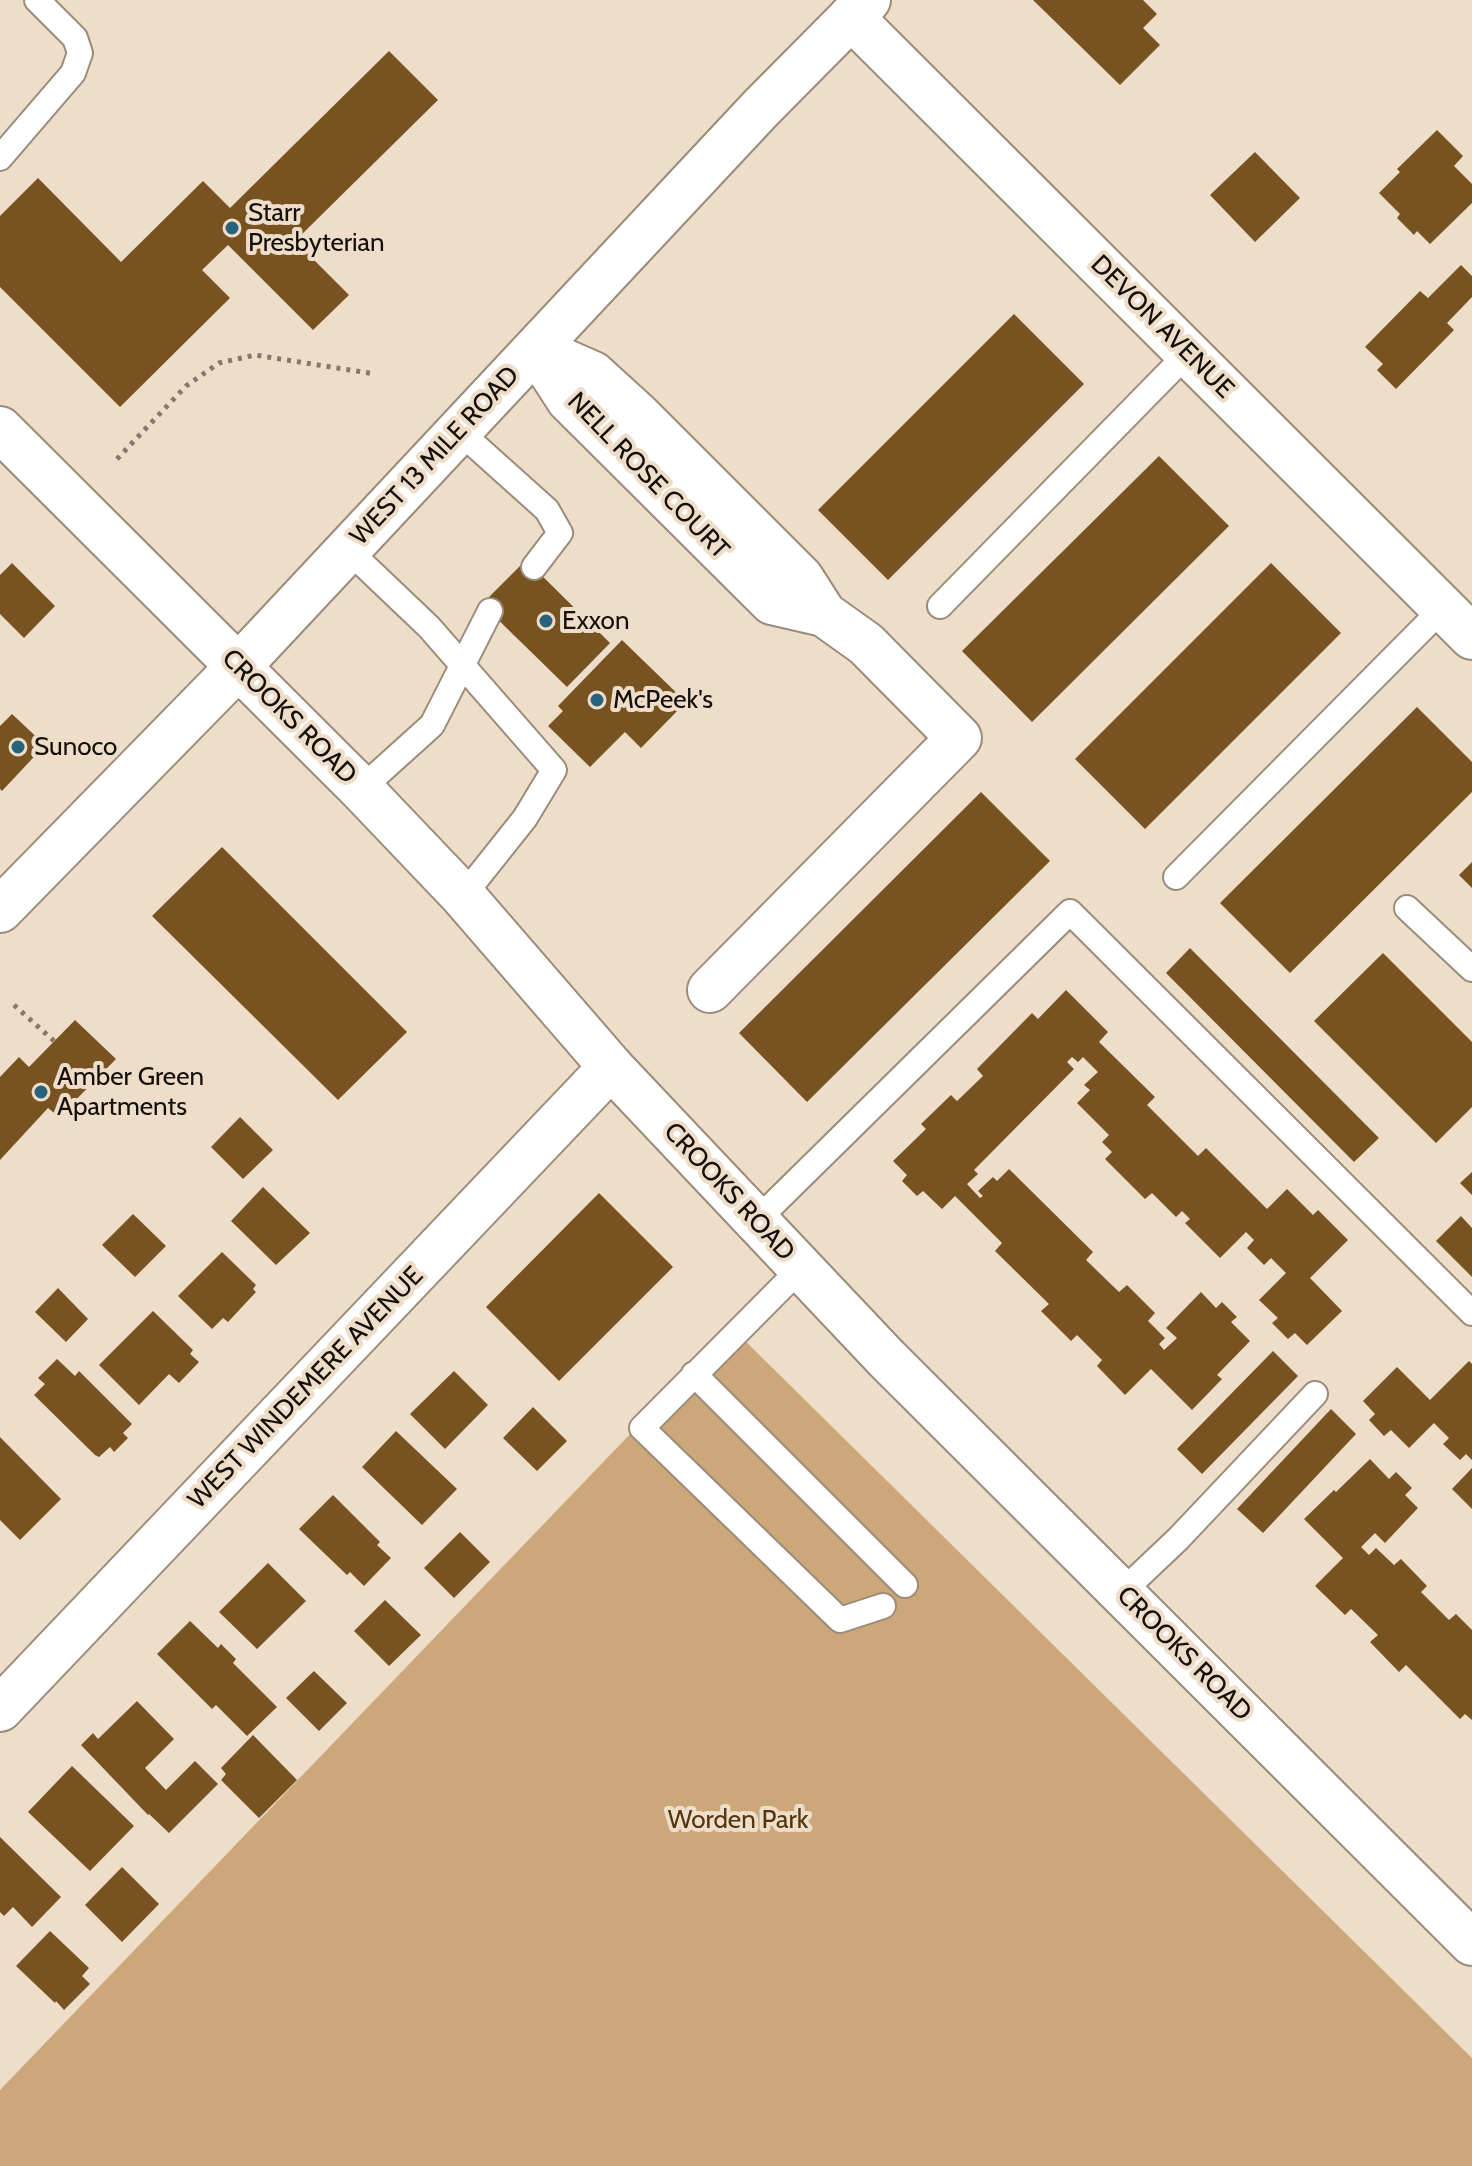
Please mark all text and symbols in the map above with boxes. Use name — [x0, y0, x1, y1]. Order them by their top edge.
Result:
place label: Starr Presbyterian — [248, 197, 385, 258]
marker: Starr Presbyterian — [223, 219, 241, 237]
street label: DEVON AVENUE — [1084, 249, 1240, 405]
street label: WEST 13 MILE ROAD — [344, 360, 526, 552]
street label: NELL ROSE COURT — [561, 386, 735, 566]
place label: Exxon — [562, 605, 629, 637]
marker: Exxon — [537, 612, 555, 630]
street label: CROOKS ROAD — [215, 643, 363, 791]
place label: McPeek's — [613, 684, 713, 716]
marker: McPeek's — [588, 691, 606, 709]
place label: Sunoco — [34, 731, 117, 763]
marker: Sunoco — [9, 738, 27, 756]
place label: Amber Green Apartments — [57, 1061, 204, 1122]
marker: Amber Green Apartments — [32, 1083, 50, 1101]
street label: CROOKS ROAD — [657, 1116, 801, 1268]
street label: WEST WINDEMERE AVENUE — [182, 1260, 430, 1516]
street label: CROOKS ROAD — [1110, 1580, 1258, 1728]
park label: Worden Park — [668, 1804, 808, 1836]

